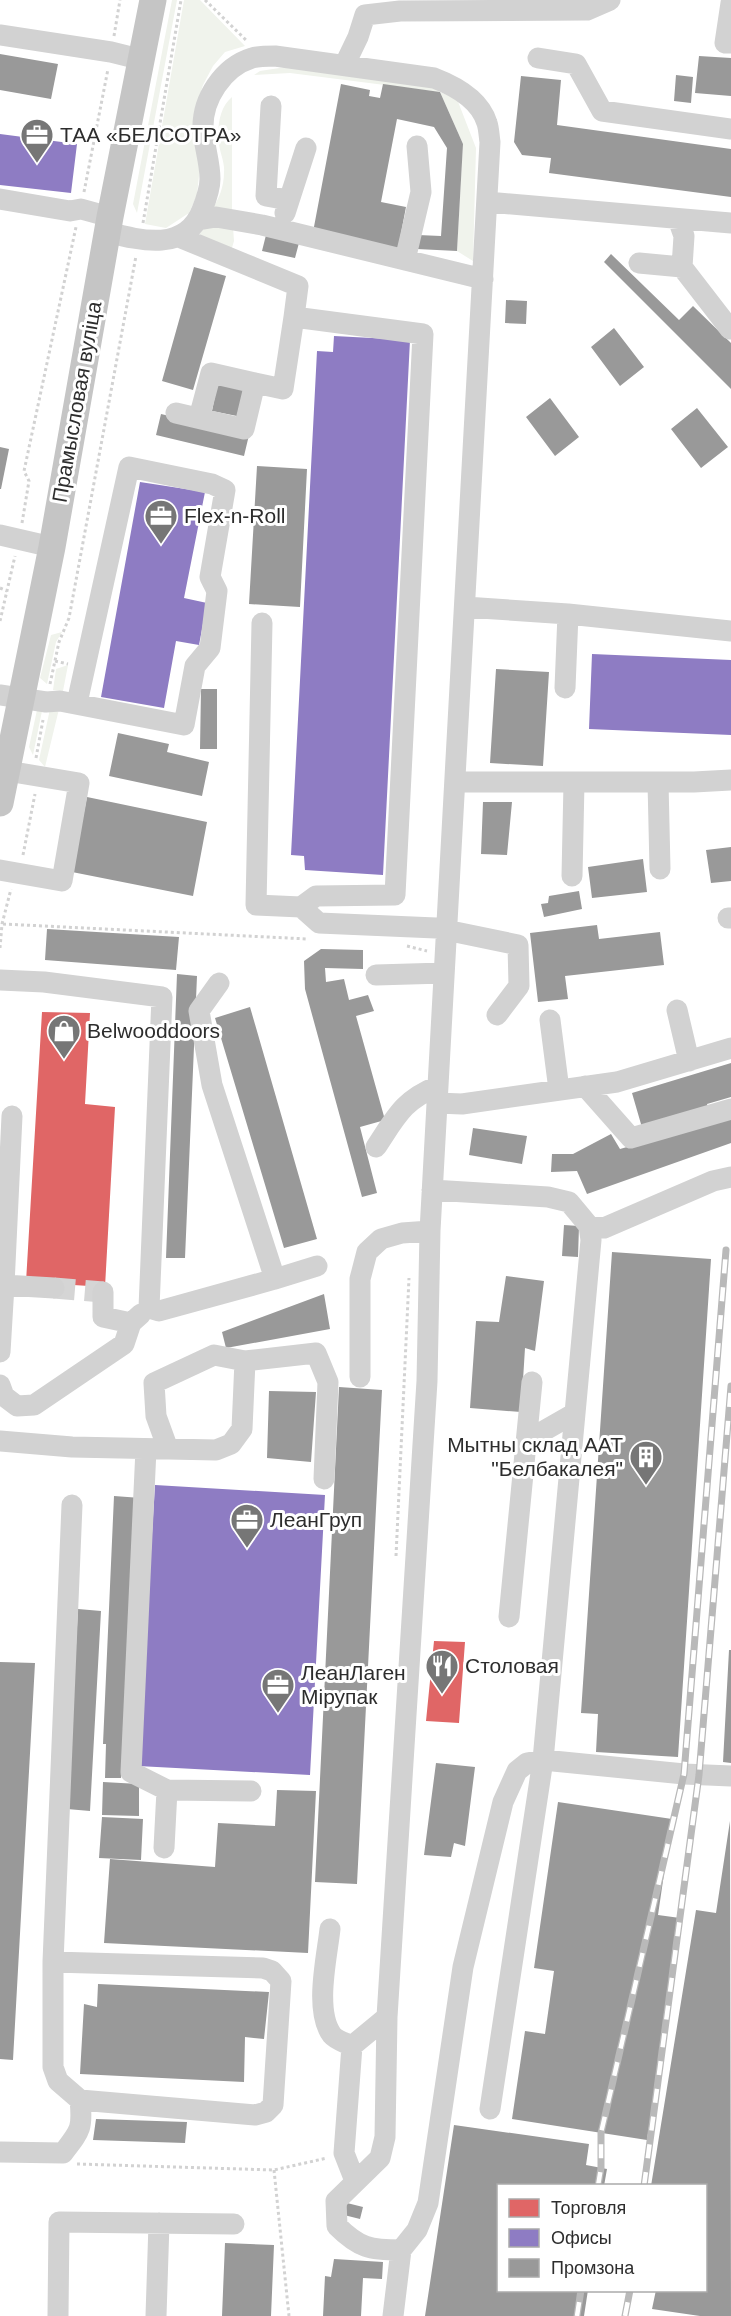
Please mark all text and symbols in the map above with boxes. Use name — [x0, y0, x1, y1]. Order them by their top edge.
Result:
office icon: ТАА «БЕЛСОТРА» — [19, 117, 55, 164]
place label: ТАА «БЕЛСОТРА» — [60, 123, 241, 146]
street label: Прамысловая вуліца — [47, 299, 106, 504]
office icon: Flex-n-Roll — [143, 498, 179, 545]
place label: Flex-n-Roll — [184, 504, 286, 527]
shop icon: Belwooddoors — [46, 1013, 82, 1060]
place label: Belwooddoors — [87, 1019, 220, 1042]
place label: Мытны склад ААТ "Белбакалея" — [447, 1433, 623, 1480]
building icon: Мытны склад ААТ "Белбакалея" — [628, 1439, 664, 1486]
office icon: ЛеанГруп — [229, 1502, 265, 1549]
place label: ЛеанГруп — [270, 1508, 362, 1531]
restaurant icon: Столовая — [424, 1648, 460, 1695]
place label: Столовая — [465, 1654, 559, 1677]
place label: ЛеанЛаген Мірупак — [301, 1661, 406, 1708]
office icon: ЛеанЛаген Мірупак — [260, 1667, 296, 1714]
legend — [497, 2184, 707, 2292]
text: Торговля — [551, 2198, 626, 2218]
text: Офисы — [551, 2228, 612, 2248]
text: Промзона — [551, 2258, 635, 2278]

